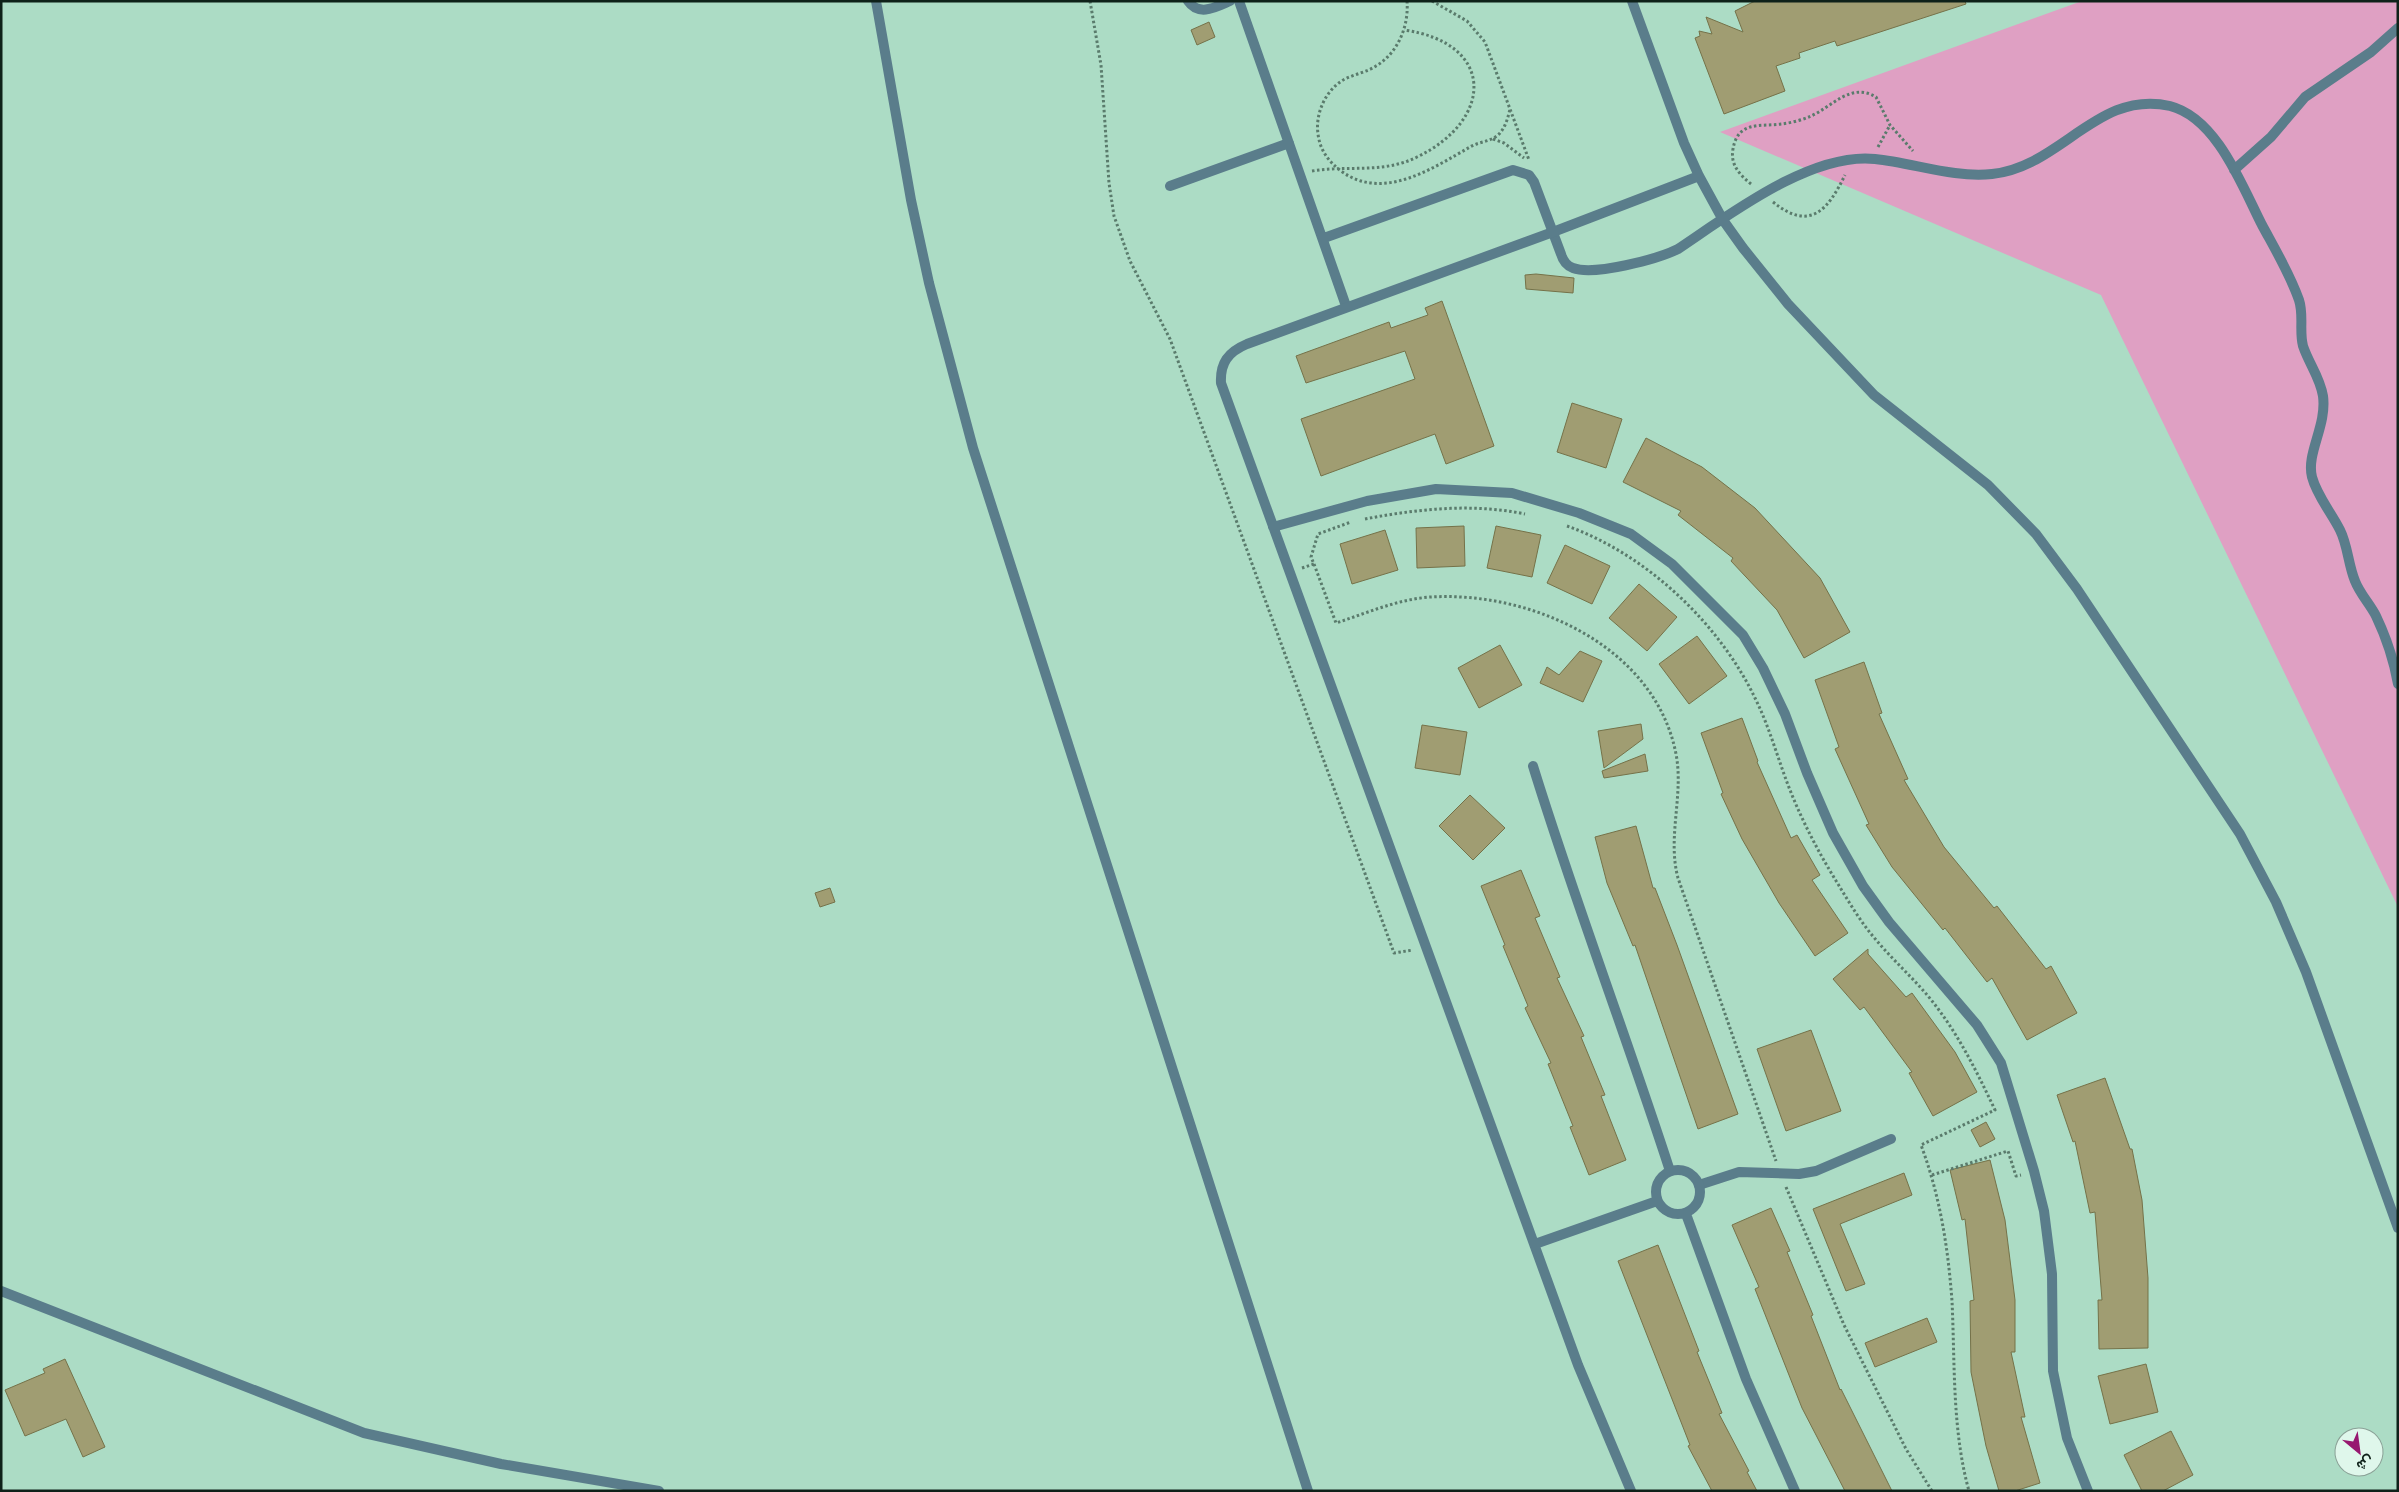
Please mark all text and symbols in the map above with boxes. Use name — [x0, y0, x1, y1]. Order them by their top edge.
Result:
north arrow — [2334, 1427, 2384, 1477]
text: ش — [2353, 1451, 2377, 1475]

